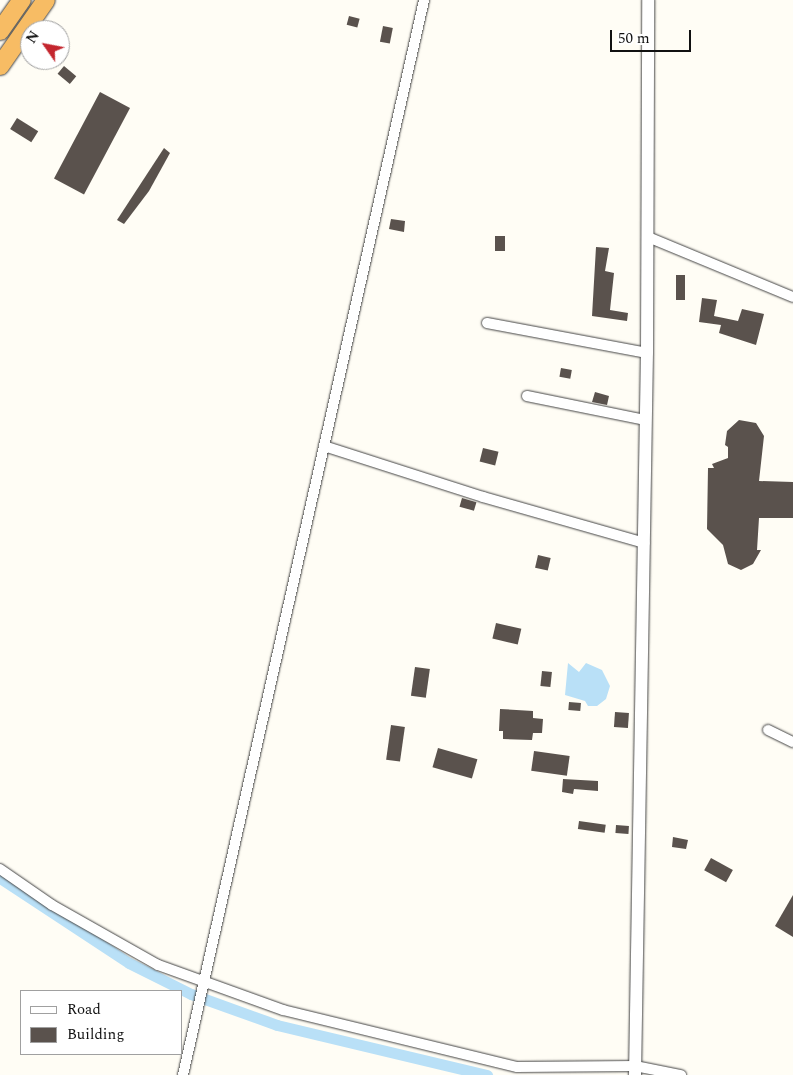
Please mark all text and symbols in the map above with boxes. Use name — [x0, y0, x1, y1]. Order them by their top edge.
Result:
north arrow — [20, 20, 70, 70]
scale bar — [613, 20, 694, 52]
text: N — [21, 27, 45, 48]
text: 50 m — [618, 27, 650, 50]
legend — [20, 990, 182, 1055]
text: Road — [67, 998, 101, 1021]
text: Building — [67, 1023, 124, 1046]

